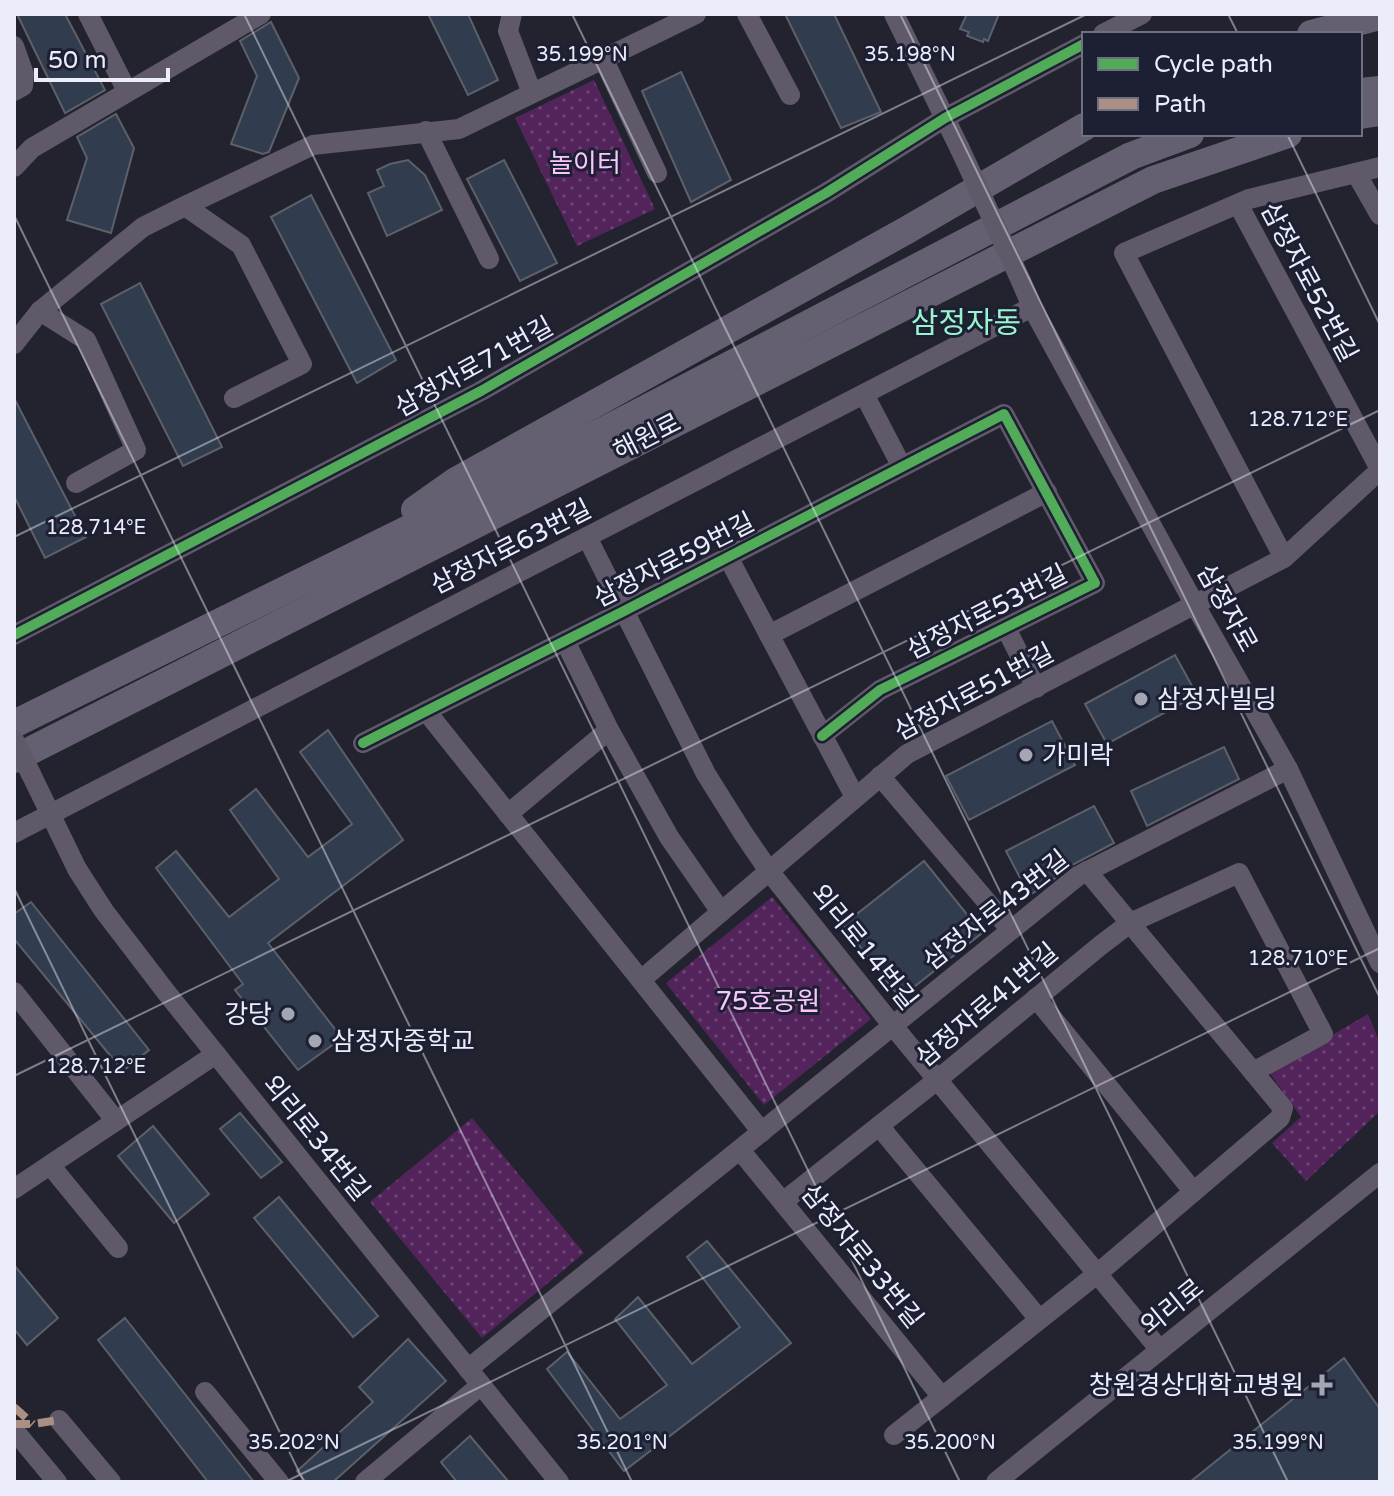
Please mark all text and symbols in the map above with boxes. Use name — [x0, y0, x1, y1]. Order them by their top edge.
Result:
scale bar — [36, 32, 168, 82]
legend — [1082, 32, 1362, 136]
text: 35.199°N — [536, 43, 628, 67]
text: 35.198°N — [864, 43, 956, 67]
text: 50 m — [48, 46, 106, 75]
text: Cycle path — [1154, 50, 1273, 79]
text: Path — [1154, 90, 1207, 119]
park label: 놀이터 — [549, 148, 621, 179]
street label: 삼정자로52번길 — [1254, 197, 1364, 367]
district label: 삼정자동 — [911, 305, 1021, 342]
street label: 삼정자로71번길 — [389, 311, 559, 423]
street label: 해원로 — [608, 407, 686, 467]
text: 128.712°E — [1248, 408, 1348, 432]
street label: 삼정자로63번길 — [425, 493, 597, 601]
street label: 삼정자로59번길 — [588, 506, 760, 614]
text: 128.714°E — [46, 516, 146, 540]
street label: 삼정자로53번길 — [901, 558, 1073, 666]
street label: 삼정자로 — [1190, 559, 1264, 657]
street label: 삼정자로51번길 — [889, 637, 1059, 747]
place label: 삼정자빌딩 — [1157, 684, 1277, 715]
marker: 삼정자빌딩 — [1132, 690, 1150, 708]
place label: 가미락 — [1042, 740, 1114, 771]
marker: 가미락 — [1017, 746, 1035, 764]
street label: 삼정자로43번길 — [917, 844, 1075, 976]
street label: 외리로14번길 — [804, 878, 924, 1016]
street label: 삼정자로41번길 — [910, 937, 1064, 1073]
text: 128.710°E — [1248, 947, 1348, 971]
park label: 75호공원 — [716, 986, 820, 1017]
place label: 강당 — [224, 999, 272, 1030]
marker: 강당 — [279, 1005, 297, 1023]
place label: 삼정자중학교 — [331, 1026, 475, 1057]
marker: 삼정자중학교 — [306, 1032, 324, 1050]
text: 128.712°E — [46, 1055, 146, 1079]
street label: 외리로34번길 — [256, 1069, 376, 1207]
street label: 삼정자로33번길 — [795, 1178, 929, 1334]
street label: 외리로 — [1134, 1272, 1210, 1342]
place label: 창원경상대학교병원 — [1089, 1370, 1304, 1401]
marker: 창원경상대학교병원 — [1311, 1374, 1333, 1396]
text: 35.202°N — [248, 1431, 340, 1455]
text: 35.201°N — [576, 1431, 668, 1455]
text: 35.200°N — [904, 1431, 996, 1455]
text: 35.199°N — [1232, 1431, 1324, 1455]

